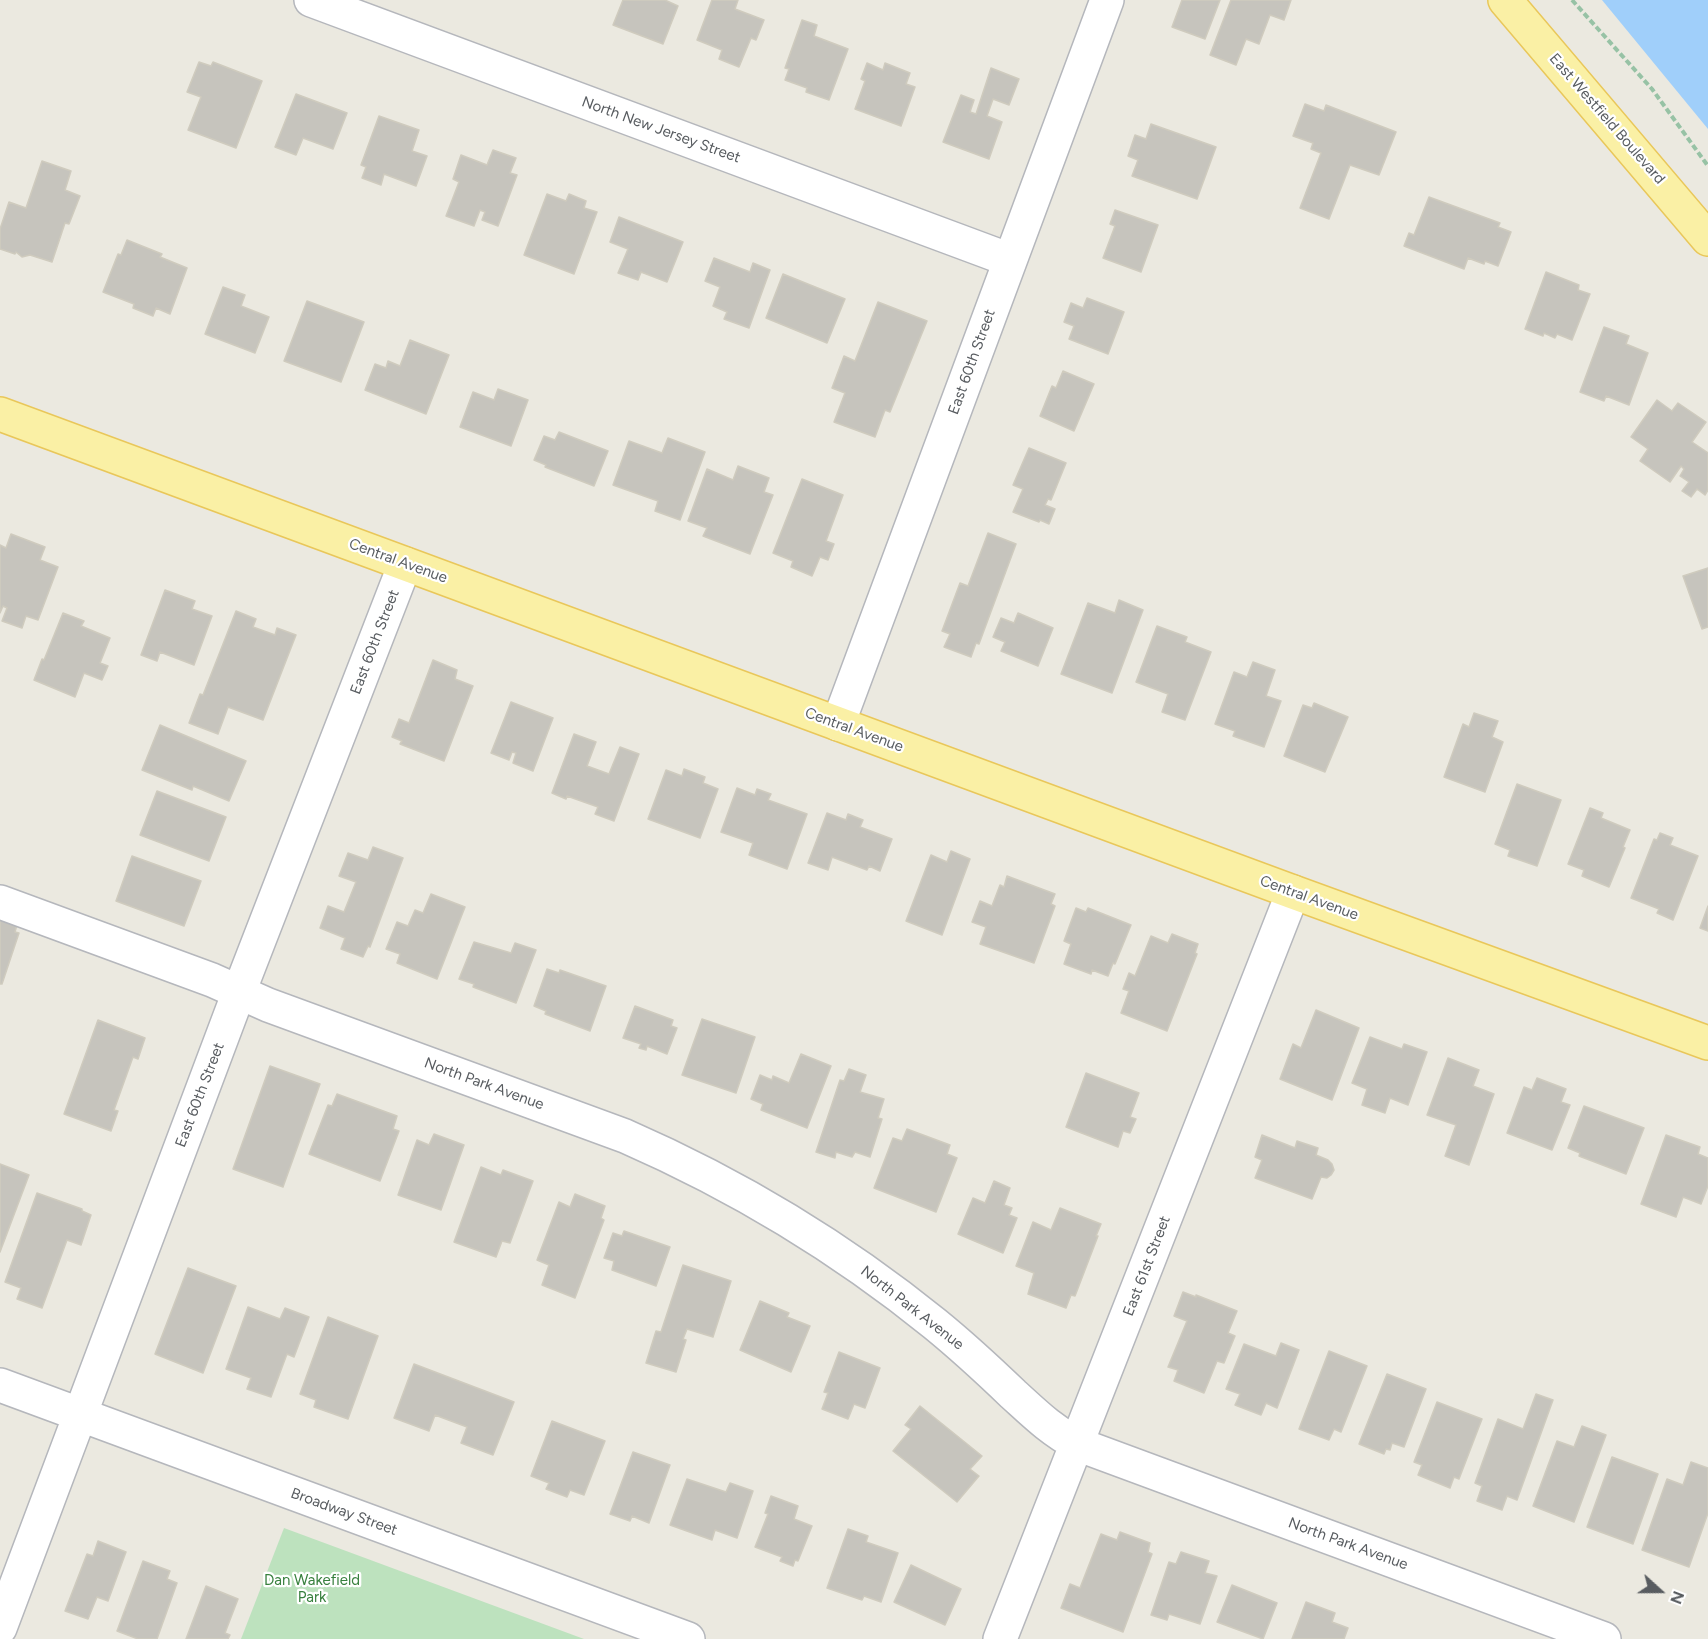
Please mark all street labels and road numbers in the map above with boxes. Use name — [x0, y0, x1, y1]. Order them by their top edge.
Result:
street label: East Westfield Boulevard — [1545, 50, 1669, 188]
street label: North New Jersey Street — [579, 93, 743, 167]
street label: East 60th Street — [945, 307, 999, 417]
street label: Central Avenue — [346, 535, 450, 587]
street label: East 60th Street — [347, 587, 403, 697]
street label: Central Avenue — [802, 704, 906, 756]
street label: Central Avenue — [1257, 872, 1361, 924]
street label: East 60th Street — [172, 1040, 228, 1150]
street label: North Park Avenue — [422, 1054, 546, 1114]
street label: East 61st Street — [1120, 1213, 1174, 1319]
street label: North Park Avenue — [857, 1262, 967, 1354]
street label: Broadway Street — [288, 1484, 400, 1540]
street label: North Park Avenue — [1286, 1514, 1410, 1574]

